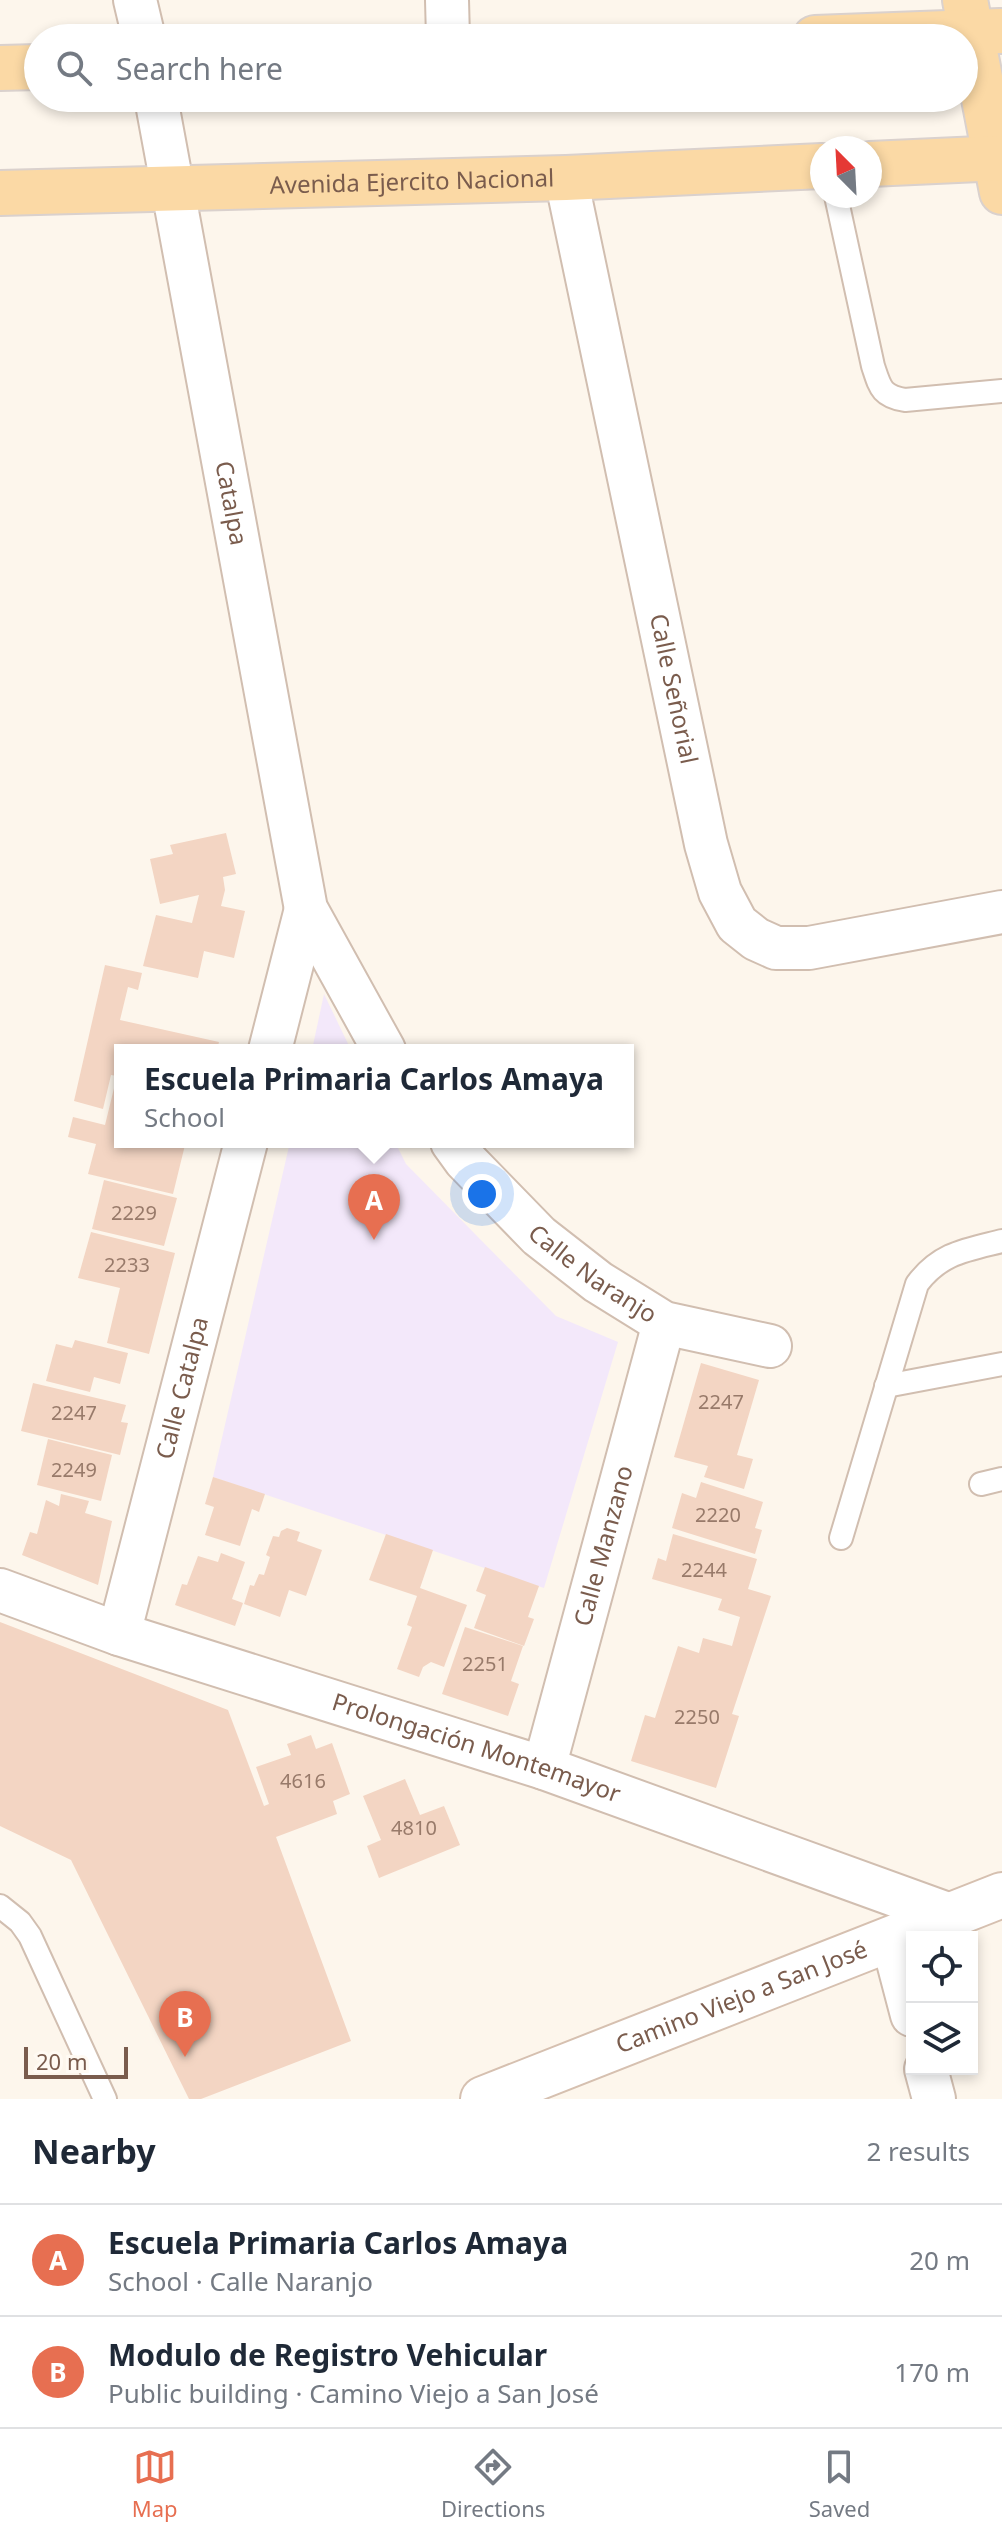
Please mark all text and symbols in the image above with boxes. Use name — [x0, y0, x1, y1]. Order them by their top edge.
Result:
search box — [24, 24, 978, 112]
icon: search — [52, 46, 96, 90]
text: Search here — [116, 48, 283, 89]
north arrow — [810, 136, 882, 208]
street label: Avenida Ejercito Nacional — [269, 160, 555, 201]
street label: Catalpa — [208, 458, 256, 548]
street label: Calle Señorial — [643, 610, 707, 767]
popup — [114, 1044, 634, 1148]
text: Escuela Primaria Carlos Amaya — [144, 1058, 604, 1099]
text: School — [144, 1099, 225, 1135]
pin: A — [348, 1174, 400, 1240]
your location — [462, 1174, 502, 1214]
house number: 2229 — [111, 1199, 157, 1226]
street label: Calle Naranjo — [521, 1216, 664, 1330]
house number: 2233 — [104, 1251, 150, 1278]
street label: Calle Catalpa — [147, 1313, 215, 1463]
house number: 2247 — [698, 1388, 744, 1415]
house number: 2247 — [51, 1399, 97, 1426]
house number: 2249 — [51, 1456, 97, 1483]
street label: Calle Manzano — [565, 1462, 640, 1630]
house number: 2220 — [695, 1501, 741, 1528]
house number: 2244 — [681, 1556, 727, 1583]
house number: 2251 — [462, 1650, 508, 1677]
street label: Prolongación Montemayor — [328, 1684, 626, 1809]
house number: 2250 — [674, 1703, 720, 1730]
house number: 4616 — [280, 1767, 326, 1794]
house number: 4810 — [391, 1814, 437, 1841]
map controls — [906, 1931, 978, 2075]
button: locate — [906, 1931, 978, 2003]
street label: Camino Viejo a San José — [611, 1932, 872, 2060]
pin: B — [159, 1991, 211, 2057]
button: layers — [906, 2003, 978, 2075]
scale bar — [24, 2043, 128, 2079]
text: 20 m — [36, 2046, 87, 2076]
text: Nearby — [32, 2128, 156, 2174]
text: 2 results — [866, 2133, 970, 2169]
text: Escuela Primaria Carlos Amaya — [108, 2222, 568, 2263]
text: A — [49, 2242, 67, 2278]
text: 20 m — [909, 2242, 970, 2278]
text: School · Calle Naranjo — [108, 2263, 373, 2299]
text: Modulo de Registro Vehicular — [108, 2334, 547, 2375]
text: B — [49, 2354, 67, 2390]
text: 170 m — [894, 2354, 970, 2390]
text: Public building · Camino Viejo a San José — [108, 2375, 599, 2411]
tab: Map — [132, 2445, 178, 2523]
tab: Directions — [441, 2445, 545, 2523]
tab: Saved — [809, 2445, 870, 2523]

